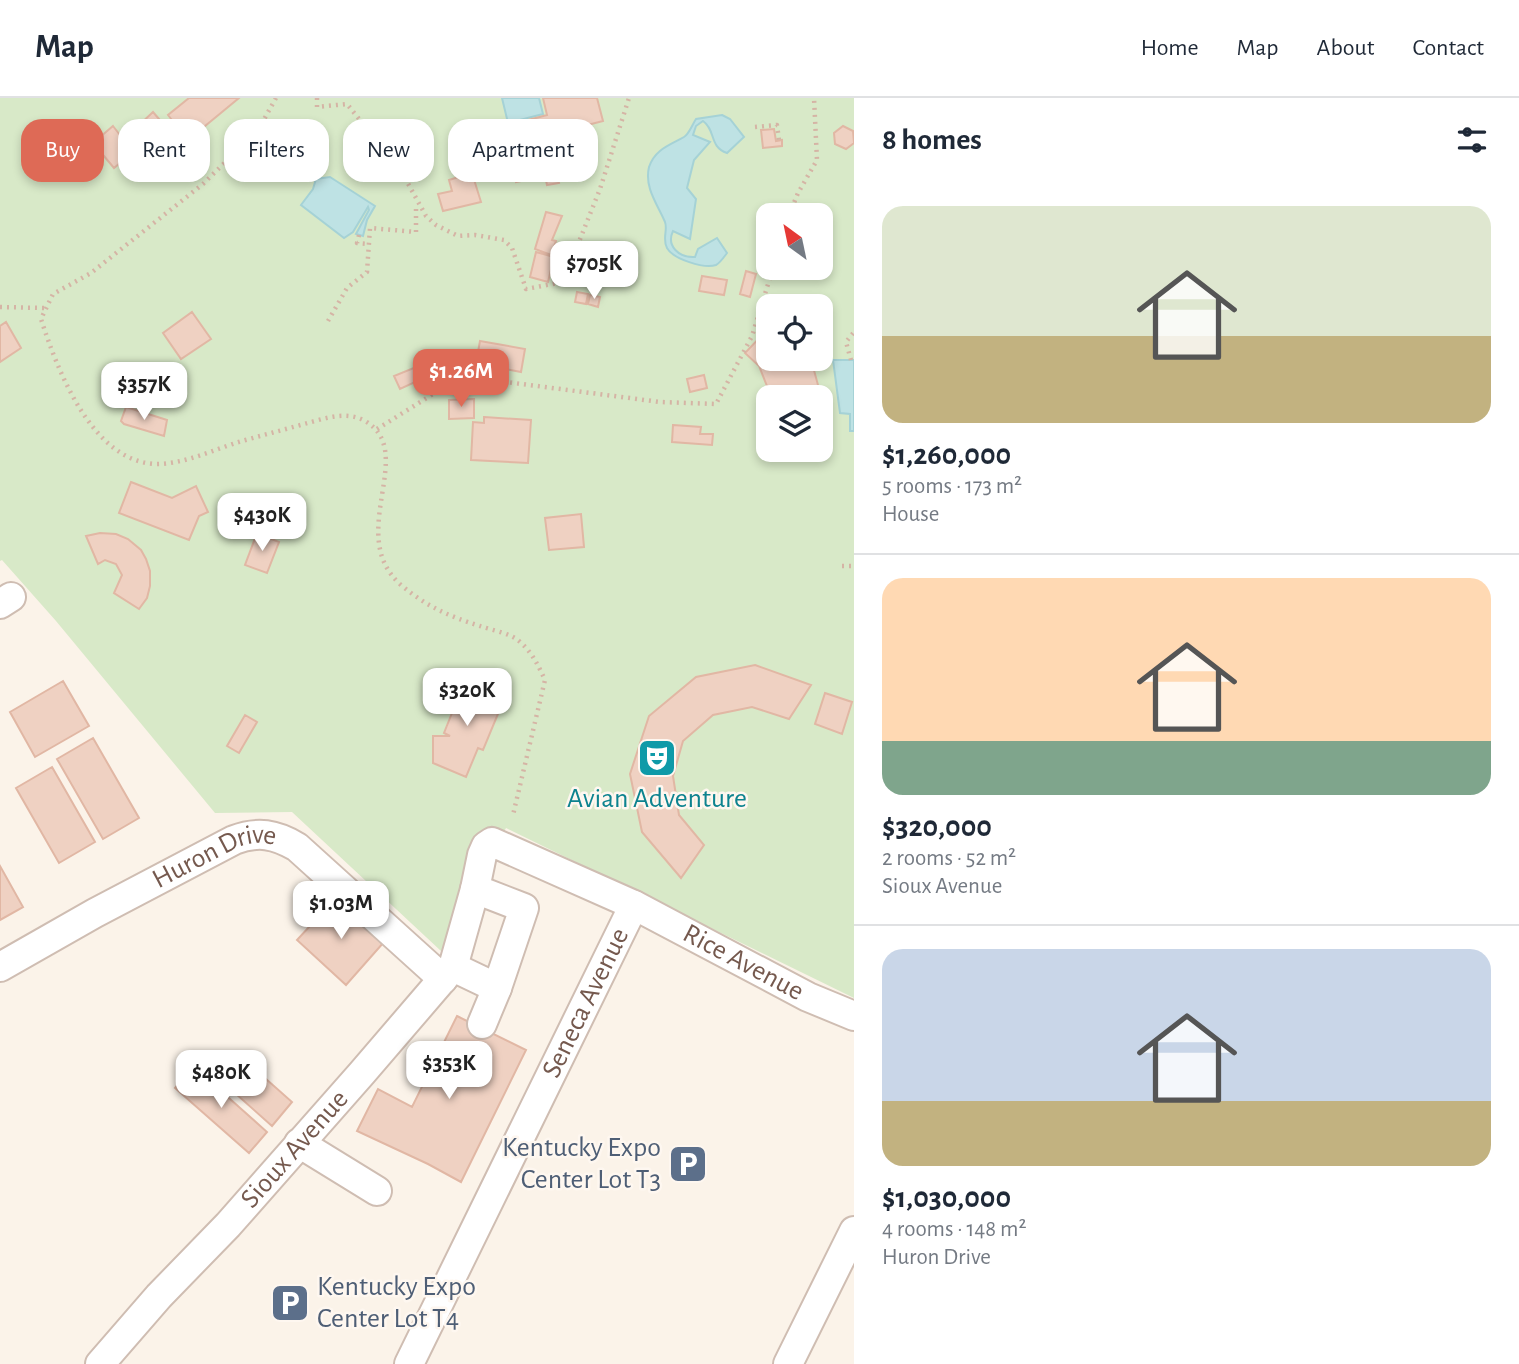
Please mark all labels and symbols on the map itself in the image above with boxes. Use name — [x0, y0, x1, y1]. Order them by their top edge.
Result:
north arrow — [756, 203, 833, 280]
pin: $705K — [545, 242, 643, 301]
pin: $1.26M — [404, 350, 518, 409]
pin: $357K — [95, 362, 193, 422]
pin: $430K — [213, 494, 311, 553]
pin: $320K — [418, 668, 516, 728]
theatre icon: Avian Adventure — [636, 737, 678, 779]
place label: Avian Adventure — [567, 785, 747, 813]
street label: Huron Drive — [148, 821, 279, 894]
pin: $1.03M — [284, 882, 398, 941]
street label: Rice Avenue — [678, 919, 808, 1006]
street label: Seneca Avenue — [538, 924, 634, 1082]
pin: $353K — [400, 1042, 498, 1101]
pin: $480K — [172, 1051, 270, 1110]
street label: Sioux Avenue — [236, 1085, 354, 1213]
place label: Kentucky Expo Center Lot T3 — [502, 1134, 661, 1194]
parking icon: Kentucky Expo Center Lot T3 — [667, 1143, 709, 1185]
place label: Kentucky Expo Center Lot T4 — [317, 1273, 476, 1333]
parking icon: Kentucky Expo Center Lot T4 — [269, 1282, 311, 1324]

